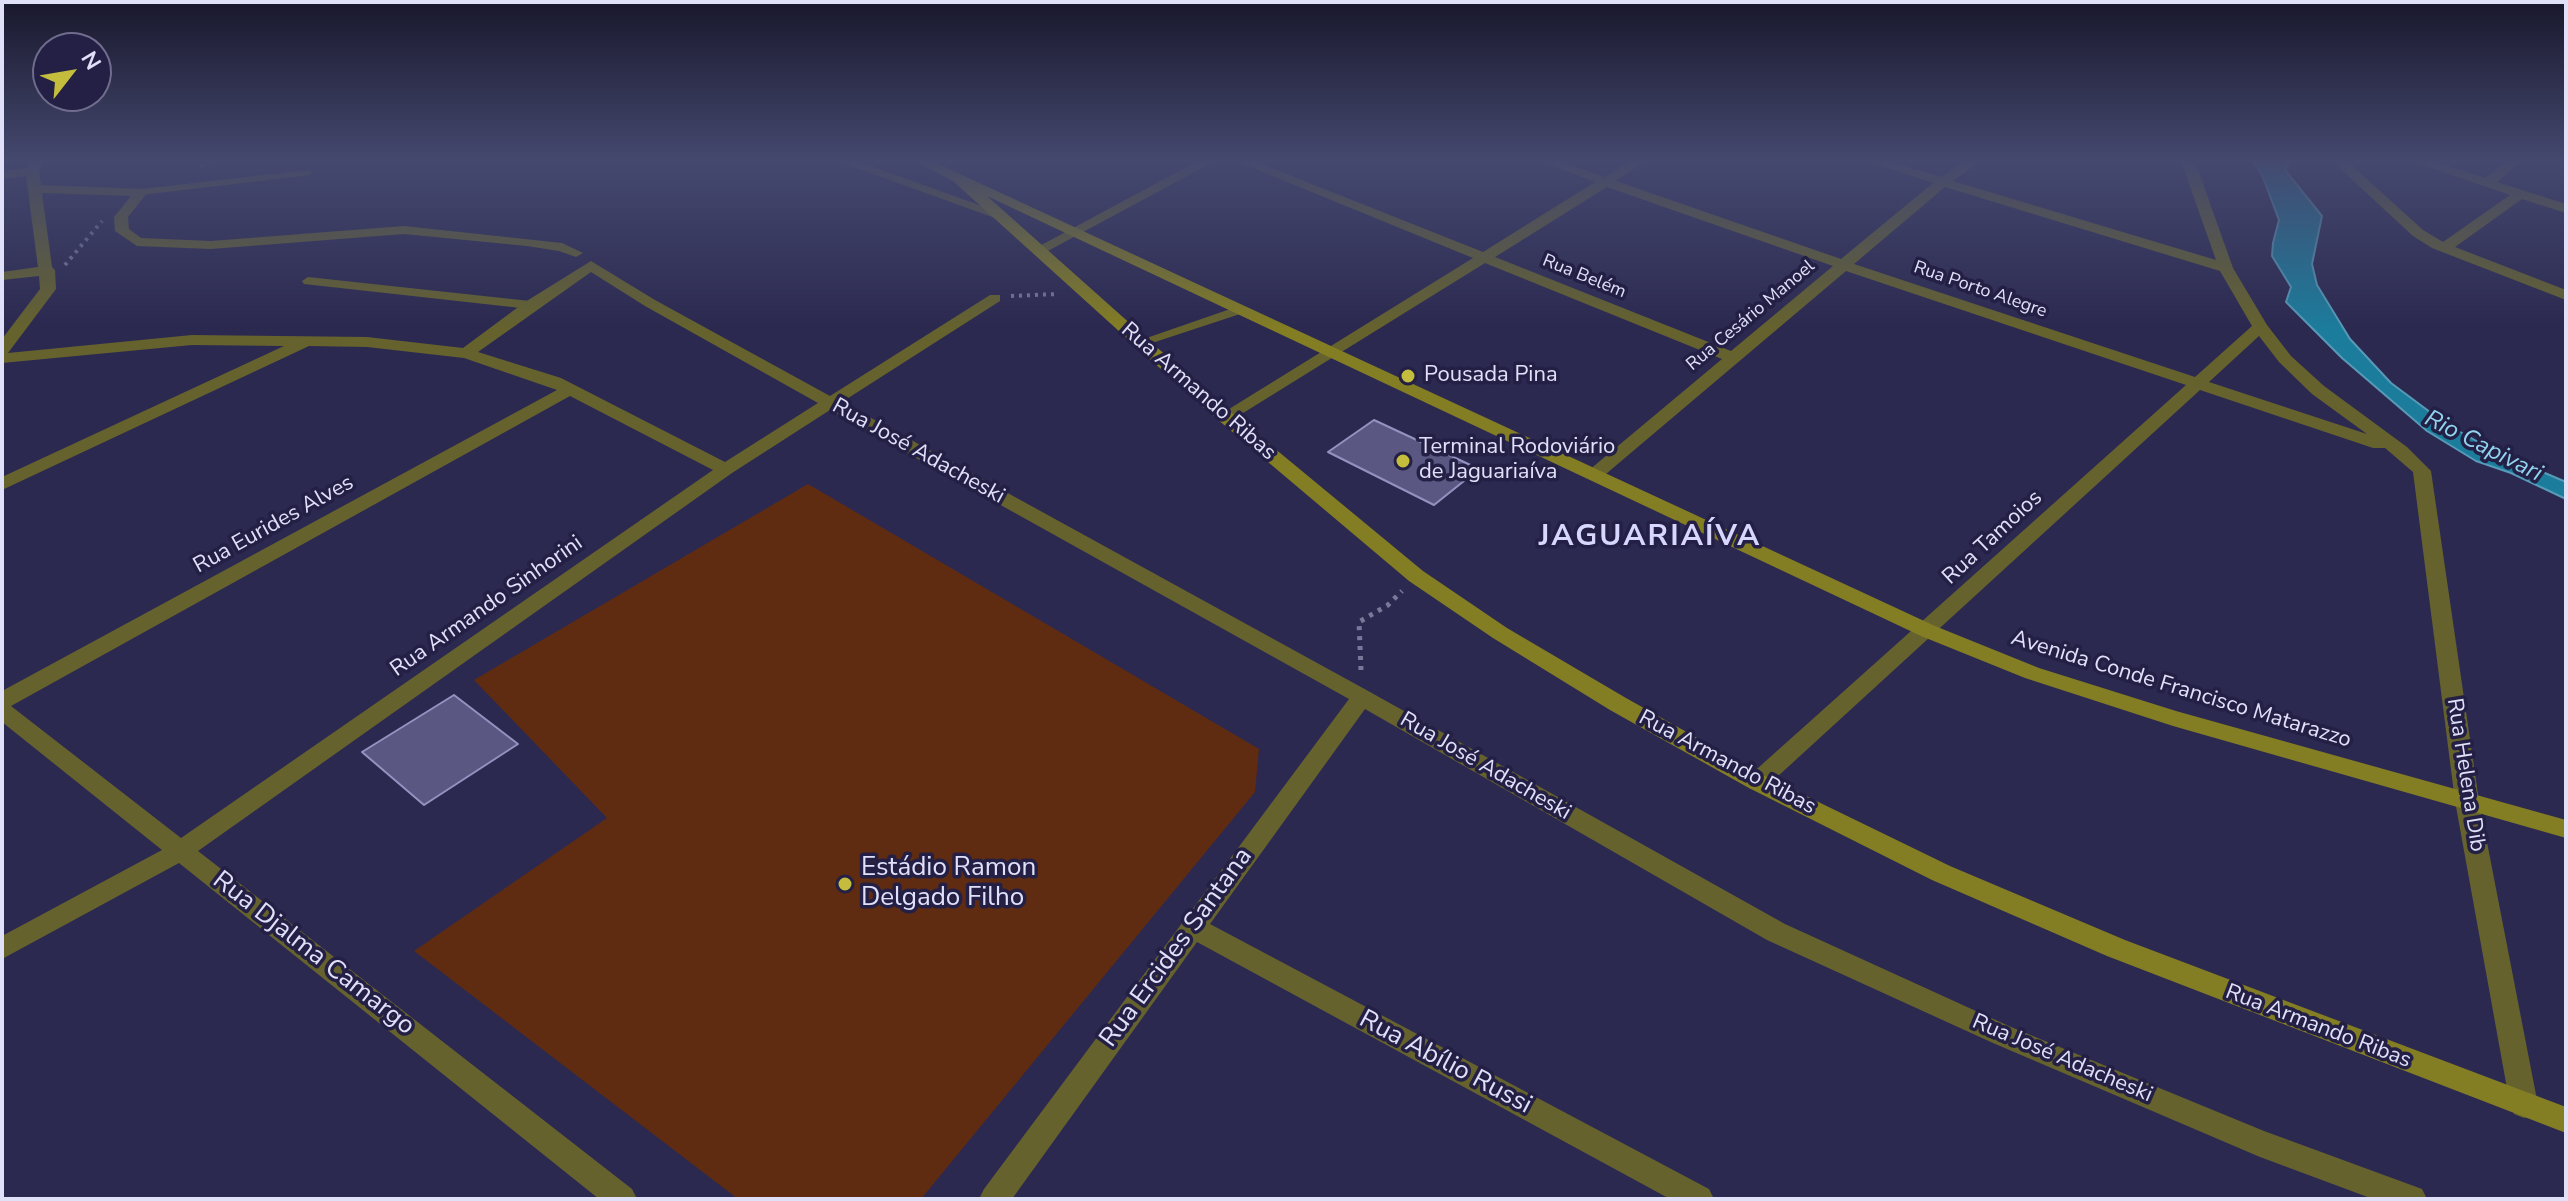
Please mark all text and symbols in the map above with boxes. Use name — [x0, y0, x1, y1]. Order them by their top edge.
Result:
north arrow — [32, 32, 112, 112]
text: N — [74, 46, 108, 75]
street label: Rua Belém — [1539, 250, 1629, 304]
street label: Rua Cesário Manoel — [1682, 256, 1820, 376]
street label: Rua Porto Alegre — [1911, 257, 2049, 323]
street label: Rua Armando Ribas — [1115, 317, 1281, 467]
place label: Pousada Pina — [1424, 363, 1558, 389]
marker: Pousada Pina — [1399, 367, 1417, 385]
street label: Rua José Adacheski — [827, 394, 1009, 510]
water label: Rio Capivari — [2419, 405, 2547, 489]
place label: Terminal Rodoviário de Jaguariaíva — [1419, 435, 1615, 486]
marker: Terminal Rodoviário de Jaguariaíva — [1394, 452, 1412, 470]
street label: Rua Eurides Alves — [189, 470, 359, 580]
street label: Rua Tamoios — [1938, 485, 2048, 591]
district label: JAGUARIAÍVA — [1539, 520, 1761, 556]
street label: Rua Armando Sinhorini — [386, 531, 588, 683]
street label: Avenida Conde Francisco Matarazzo — [2008, 626, 2354, 754]
street label: Rua Helena Dib — [2440, 696, 2490, 854]
street label: Rua Armando Ribas — [1634, 705, 1820, 821]
street label: Rua José Adacheski — [1395, 707, 1575, 827]
street label: Rua Ercides Santana — [1094, 842, 1260, 1054]
place label: Estádio Ramon Delgado Filho — [861, 853, 1036, 914]
street label: Rua Djalma Camargo — [206, 865, 420, 1043]
marker: Estádio Ramon Delgado Filho — [836, 875, 854, 893]
street label: Rua Armando Ribas — [2221, 979, 2415, 1075]
street label: Rua Abílio Russi — [1353, 1004, 1537, 1122]
street label: Rua José Adacheski — [1968, 1009, 2156, 1109]

